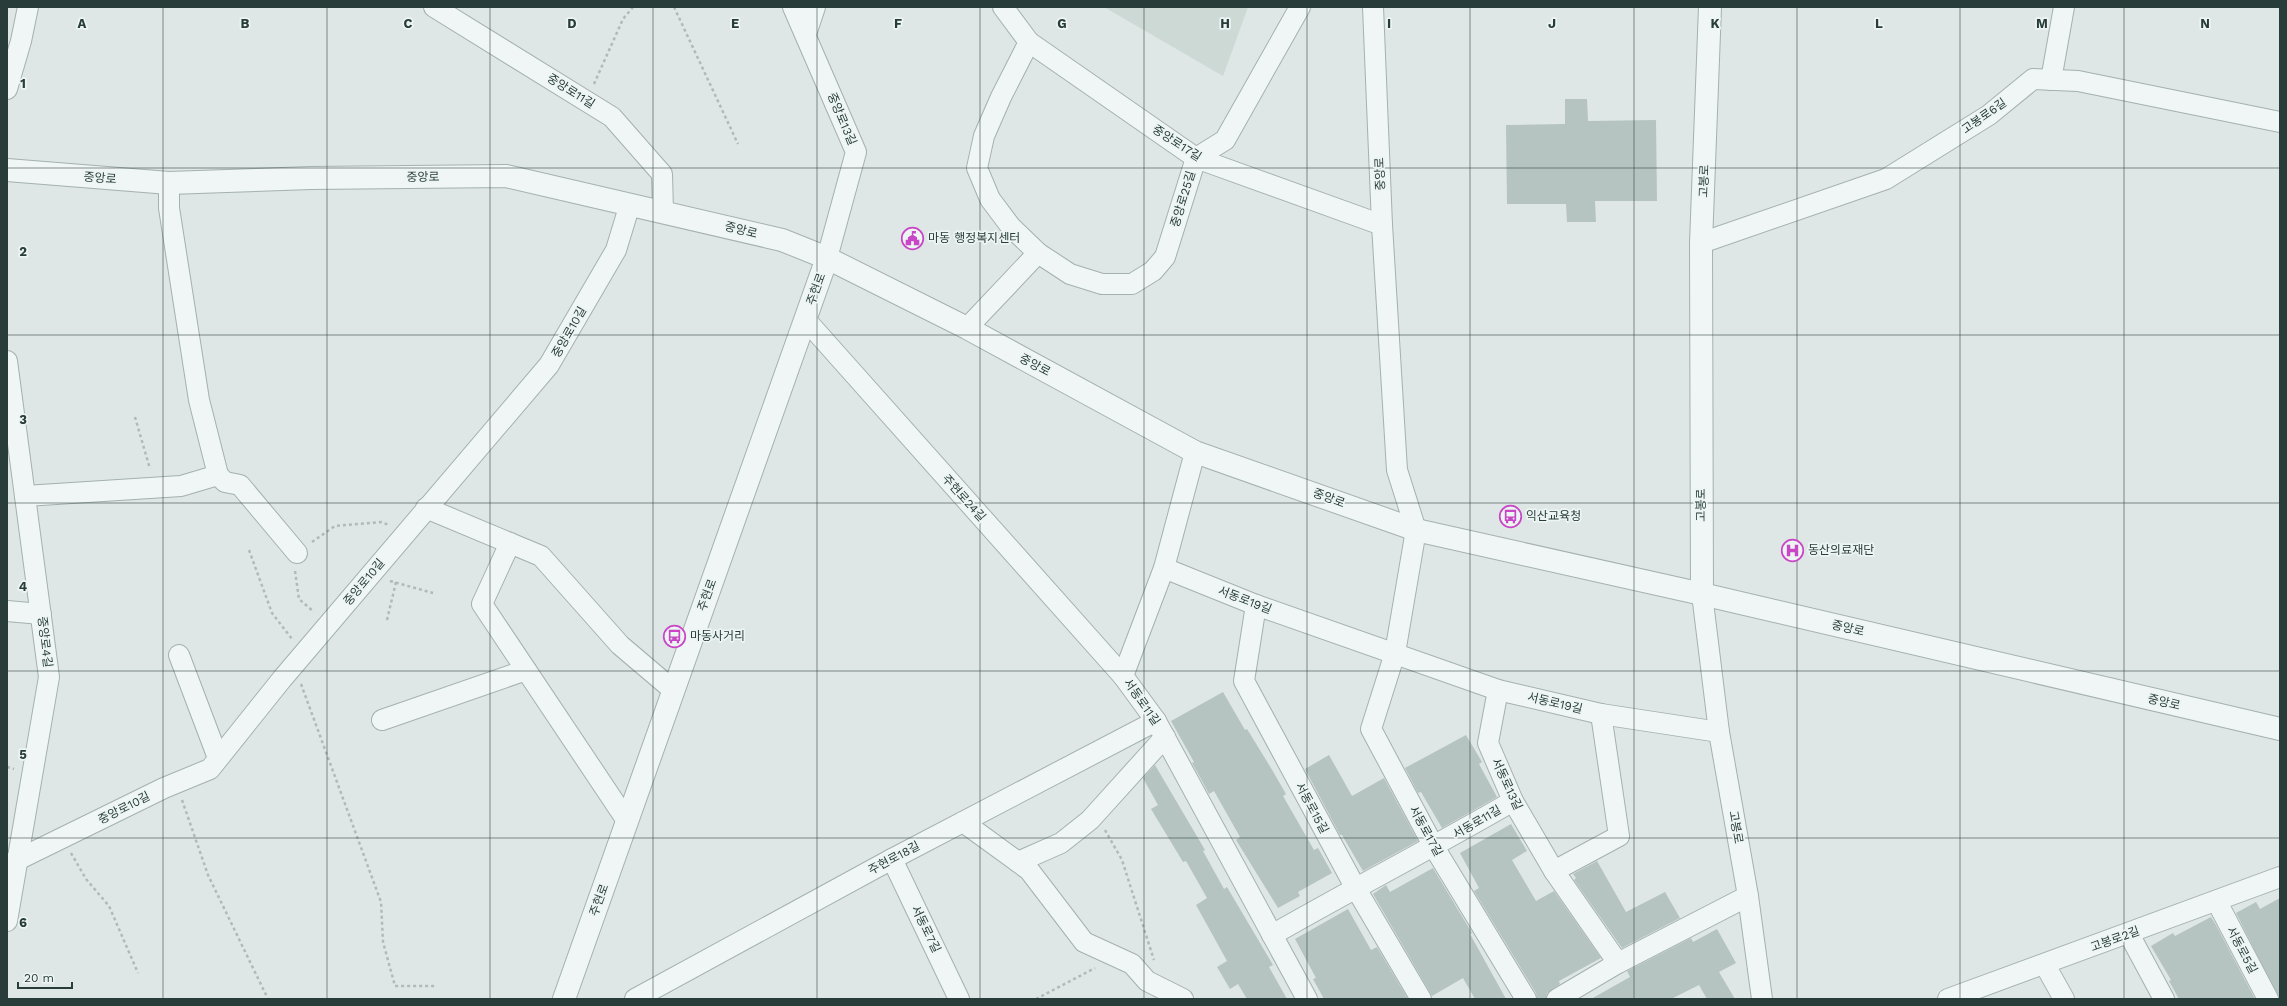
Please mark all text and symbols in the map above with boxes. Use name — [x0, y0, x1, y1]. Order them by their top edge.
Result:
text: A — [78, 16, 87, 31]
text: B — [241, 16, 250, 31]
text: C — [404, 16, 413, 31]
text: D — [567, 16, 577, 31]
text: E — [731, 16, 739, 31]
text: F — [894, 16, 902, 31]
text: G — [1057, 16, 1067, 31]
text: H — [1220, 16, 1230, 31]
text: I — [1387, 16, 1391, 31]
text: J — [1548, 16, 1556, 31]
text: K — [1710, 16, 1720, 31]
text: L — [1875, 16, 1883, 31]
text: M — [2036, 16, 2048, 31]
text: N — [2200, 16, 2210, 31]
street label: 중앙로11길 — [545, 71, 597, 111]
text: 1 — [20, 76, 26, 91]
street label: 중앙로13길 — [825, 91, 859, 147]
street label: 고봉로6길 — [1959, 96, 2009, 136]
street label: 중앙로17길 — [1150, 122, 1204, 164]
street label: 중앙로 — [1372, 157, 1388, 191]
street label: 고봉로 — [1696, 164, 1712, 198]
street label: 중앙로25길 — [1168, 169, 1198, 229]
street label: 중앙로 — [83, 170, 117, 186]
street label: 중앙로 — [406, 170, 440, 184]
street label: 중앙로 — [723, 219, 759, 241]
public building icon: 마동 행정복지센터 — [900, 225, 926, 251]
place label: 마동 행정복지센터 — [928, 231, 1020, 245]
text: 2 — [19, 244, 27, 259]
street label: 주현로 — [804, 271, 828, 307]
street label: 중앙로10길 — [549, 304, 589, 360]
street label: 중앙로 — [1017, 351, 1053, 379]
text: 3 — [19, 412, 27, 427]
street label: 주현로24길 — [939, 472, 989, 524]
street label: 중앙로 — [1311, 486, 1347, 510]
street label: 고봉로 — [1694, 488, 1708, 522]
bus stop icon: 익산교육청 — [1497, 503, 1523, 529]
place label: 익산교육청 — [1526, 509, 1581, 523]
hospital icon: 동산의료재단 — [1780, 537, 1806, 563]
place label: 동산의료재단 — [1808, 543, 1874, 557]
street label: 중앙로10길 — [341, 556, 387, 608]
street label: 주현로 — [695, 577, 719, 613]
text: 4 — [19, 579, 28, 594]
street label: 서동로19길 — [1216, 583, 1274, 617]
street label: 중앙로4길 — [35, 616, 55, 668]
street label: 중앙로 — [1830, 617, 1866, 639]
bus stop icon: 마동사거리 — [661, 623, 687, 649]
place label: 마동사거리 — [690, 629, 745, 643]
street label: 서동로11길 — [1121, 676, 1163, 728]
street label: 서동로19길 — [1526, 690, 1584, 716]
street label: 중앙로 — [2146, 691, 2182, 713]
text: 5 — [19, 747, 27, 762]
street label: 서동로13길 — [1489, 756, 1525, 812]
street label: 서동로15길 — [1293, 780, 1331, 836]
street label: 중앙로10길 — [96, 789, 152, 827]
street label: 서동로17길 — [1406, 803, 1446, 859]
street label: 서동로11길 — [1450, 803, 1504, 841]
street label: 고봉로 — [1726, 809, 1746, 845]
street label: 주현로18길 — [866, 839, 922, 877]
street label: 주현로 — [587, 882, 611, 918]
street label: 서동로7길 — [909, 903, 943, 955]
text: 6 — [19, 915, 27, 930]
street label: 고봉로2길 — [2089, 924, 2141, 954]
street label: 서동로5길 — [2224, 924, 2260, 976]
scale bar — [18, 964, 72, 990]
text: 20 m — [24, 971, 54, 985]

